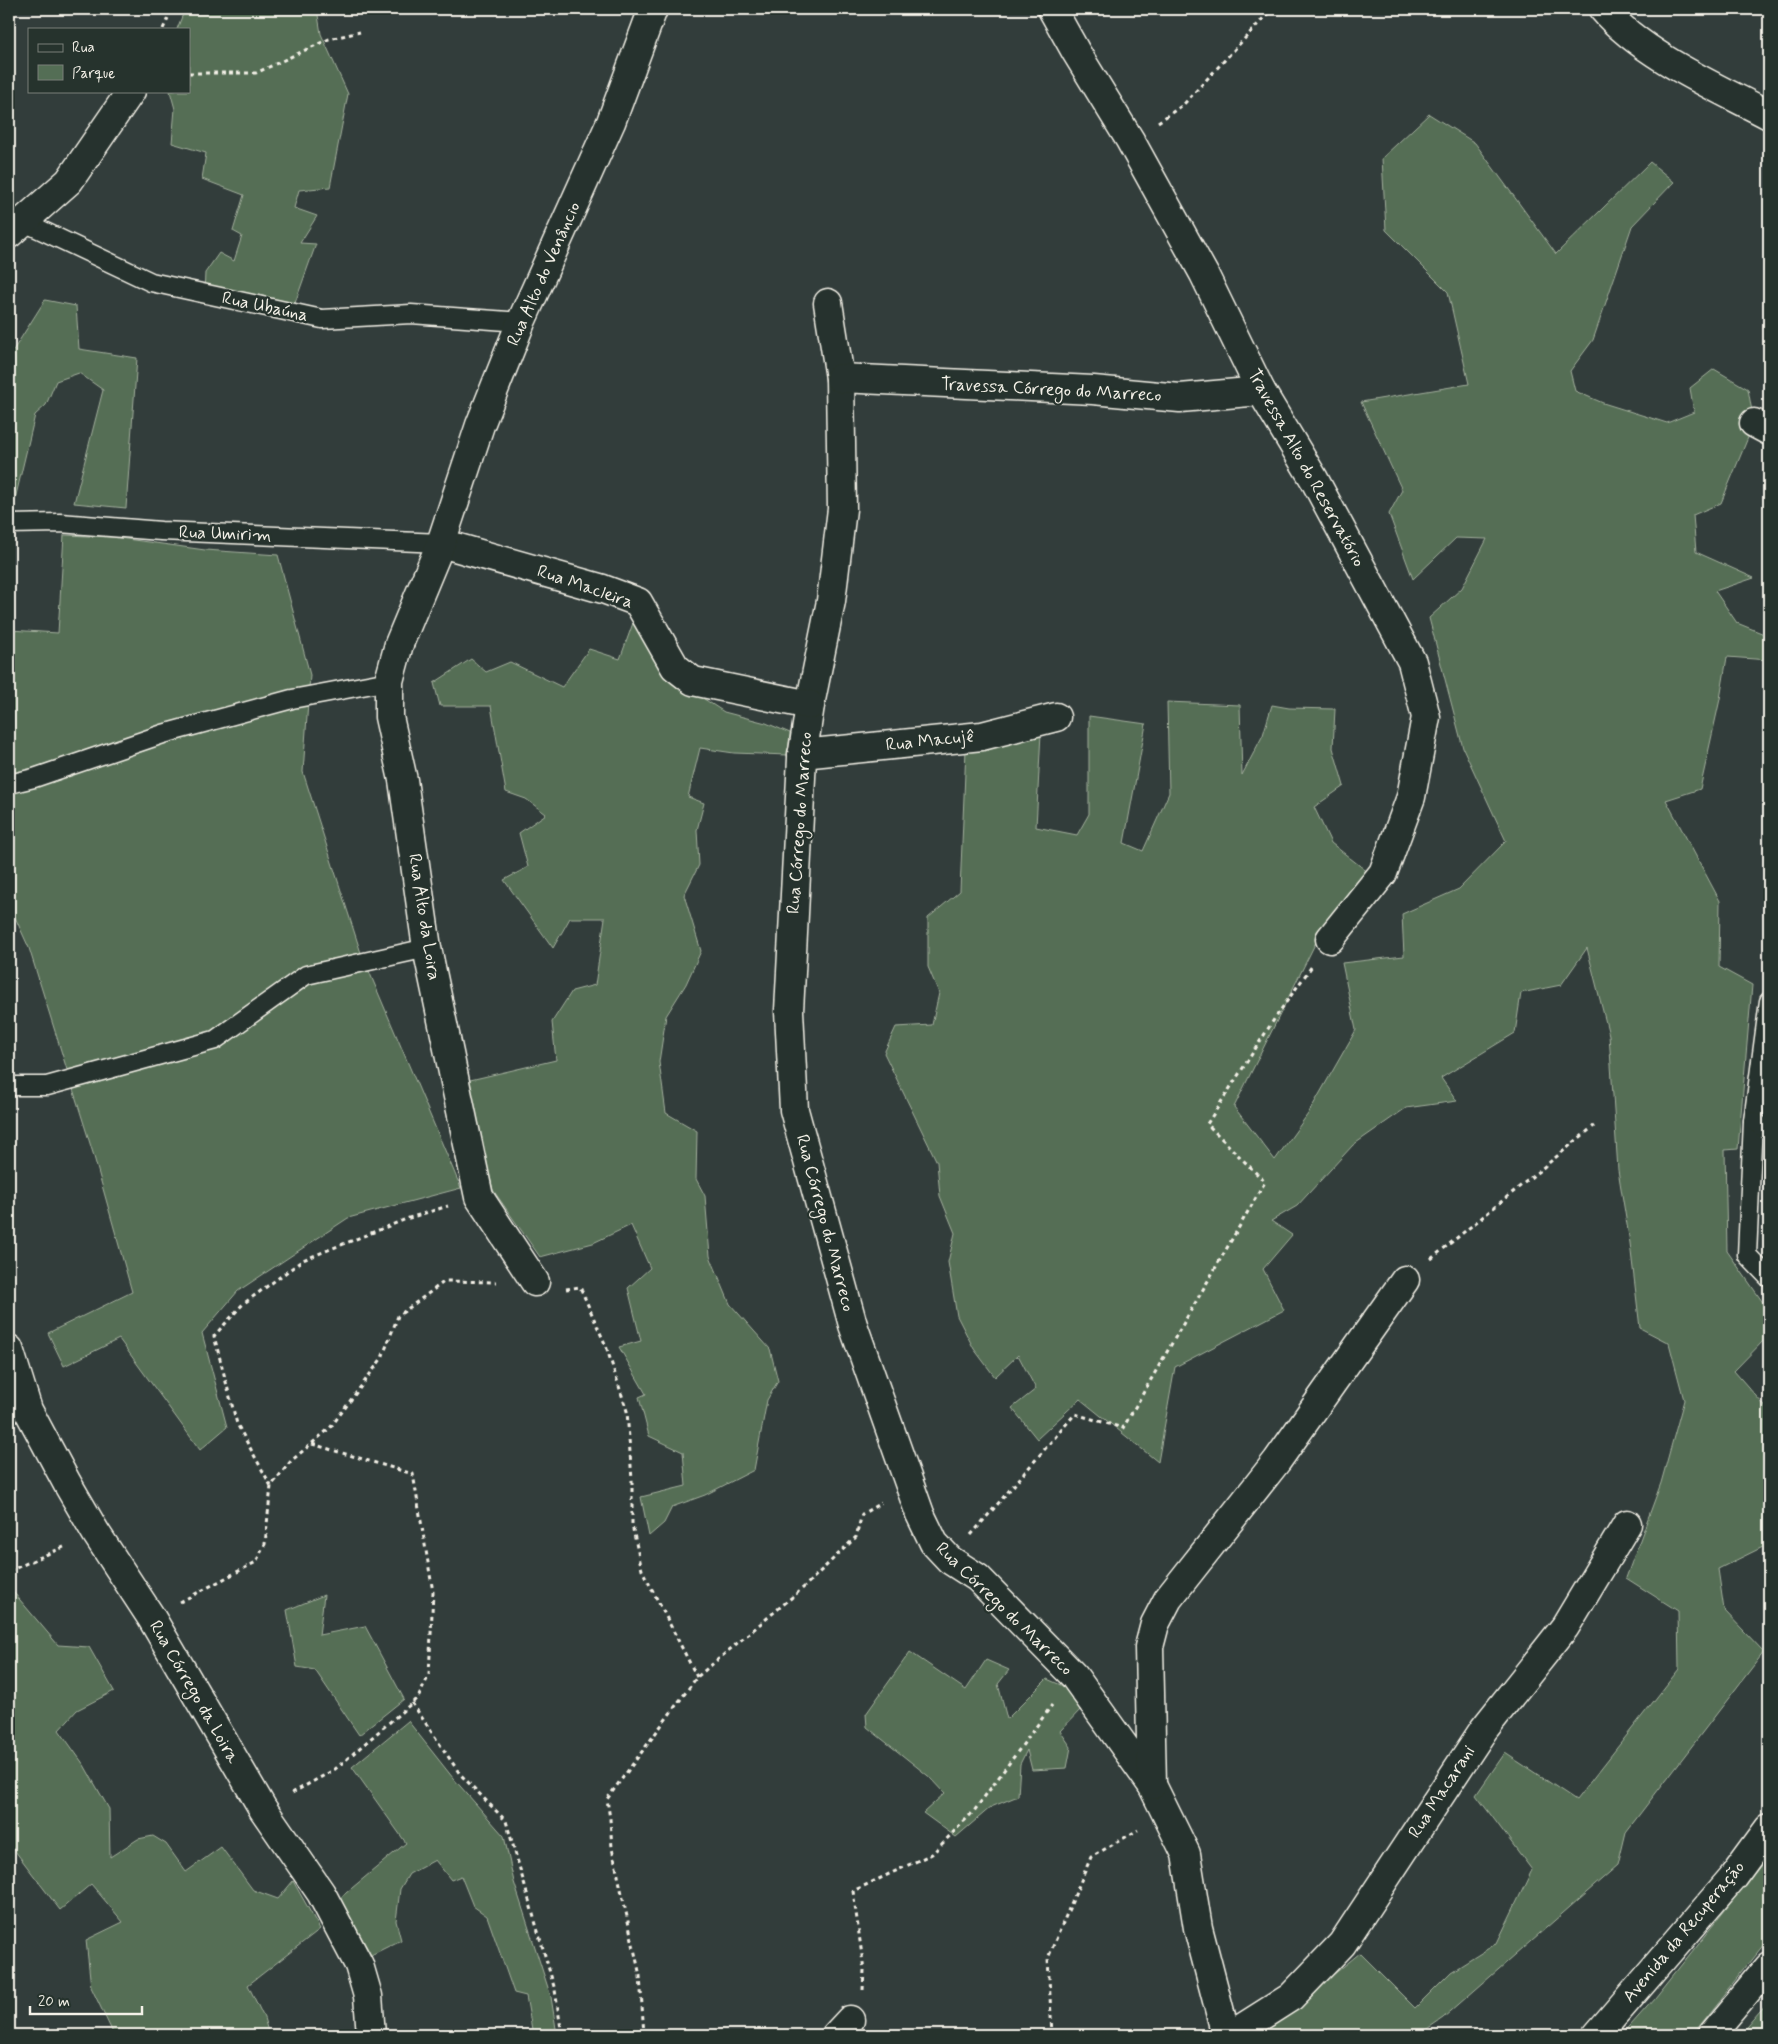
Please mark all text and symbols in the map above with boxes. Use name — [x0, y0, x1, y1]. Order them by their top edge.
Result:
legend — [28, 28, 190, 92]
text: Rua — [72, 38, 95, 58]
text: Parque — [72, 64, 115, 84]
street label: Rua Alto do Venâncio — [501, 198, 587, 350]
street label: Rua Ubaúna — [220, 286, 310, 328]
street label: Travessa Alto do Reservatório — [1242, 365, 1370, 571]
street label: Travessa Córrego do Marreco — [940, 372, 1162, 409]
street label: Rua Umirim — [178, 520, 272, 548]
street label: Rua Macleira — [534, 559, 636, 615]
street label: Rua Macujê — [884, 724, 976, 758]
street label: Rua Córrego do Marreco — [782, 731, 819, 915]
street label: Rua Alto da Loira — [402, 852, 446, 982]
street label: Rua Córrego do Marreco — [789, 1132, 860, 1315]
street label: Rua Córrego do Marreco — [929, 1537, 1078, 1682]
street label: Rua Córrego da Loira — [142, 1616, 245, 1768]
street label: Rua Macarani — [1403, 1741, 1481, 1843]
street label: Avenida da Recuperação — [1617, 1856, 1751, 2008]
scale bar — [30, 1984, 142, 2016]
text: 20 m — [38, 1992, 70, 2012]

